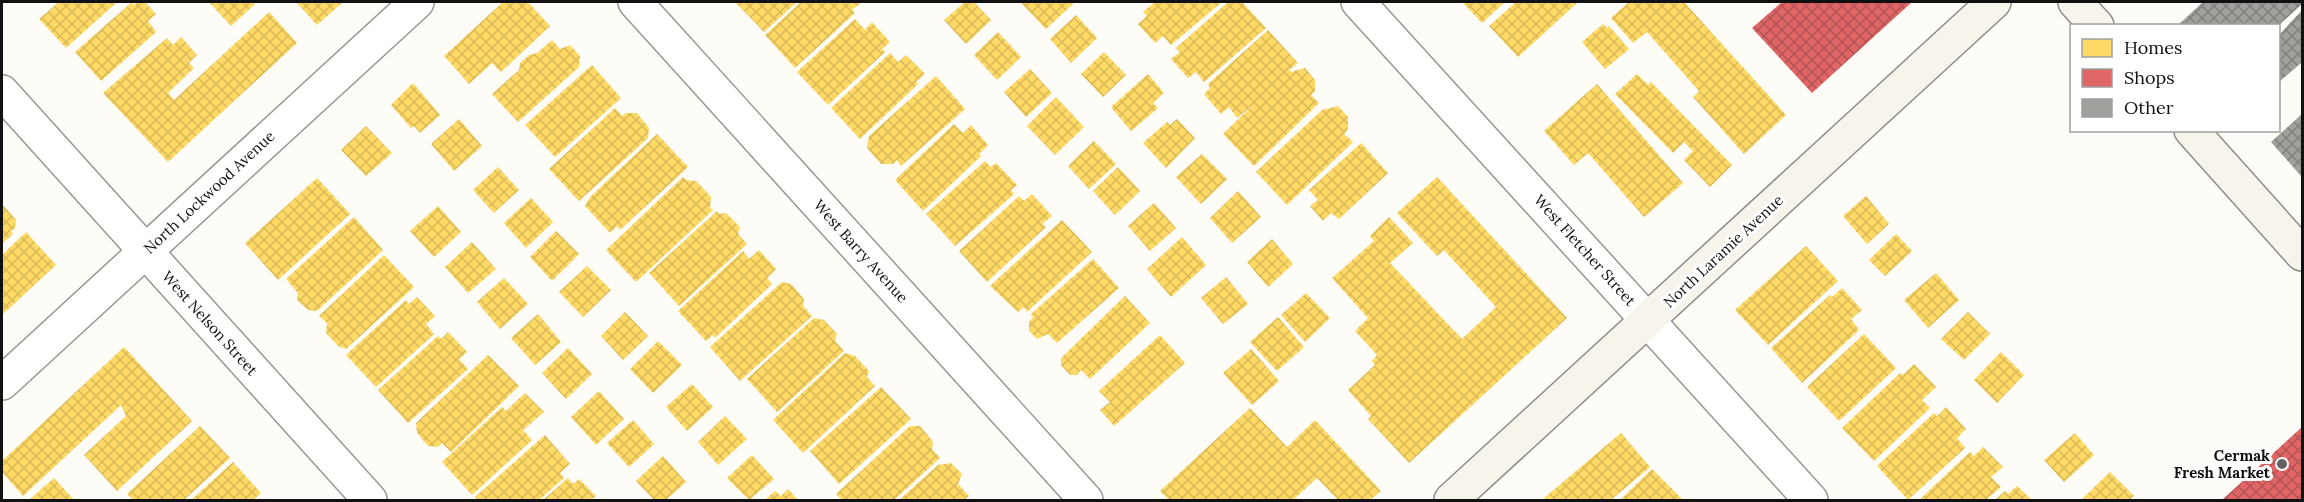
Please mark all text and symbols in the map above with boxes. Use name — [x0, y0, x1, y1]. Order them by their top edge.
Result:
legend — [2070, 24, 2280, 132]
text: Homes — [2124, 36, 2182, 59]
text: Shops — [2124, 66, 2175, 89]
text: Other — [2124, 96, 2174, 119]
street label: North Lockwood Avenue — [140, 126, 278, 258]
street label: West Fletcher Street — [1530, 190, 1640, 310]
street label: North Laramie Avenue — [1659, 191, 1787, 311]
street label: West Barry Avenue — [810, 195, 912, 307]
street label: West Nelson Street — [158, 267, 262, 379]
place label: Cermak Fresh Market — [2174, 446, 2271, 482]
marker: Cermak Fresh Market — [2275, 457, 2289, 471]

